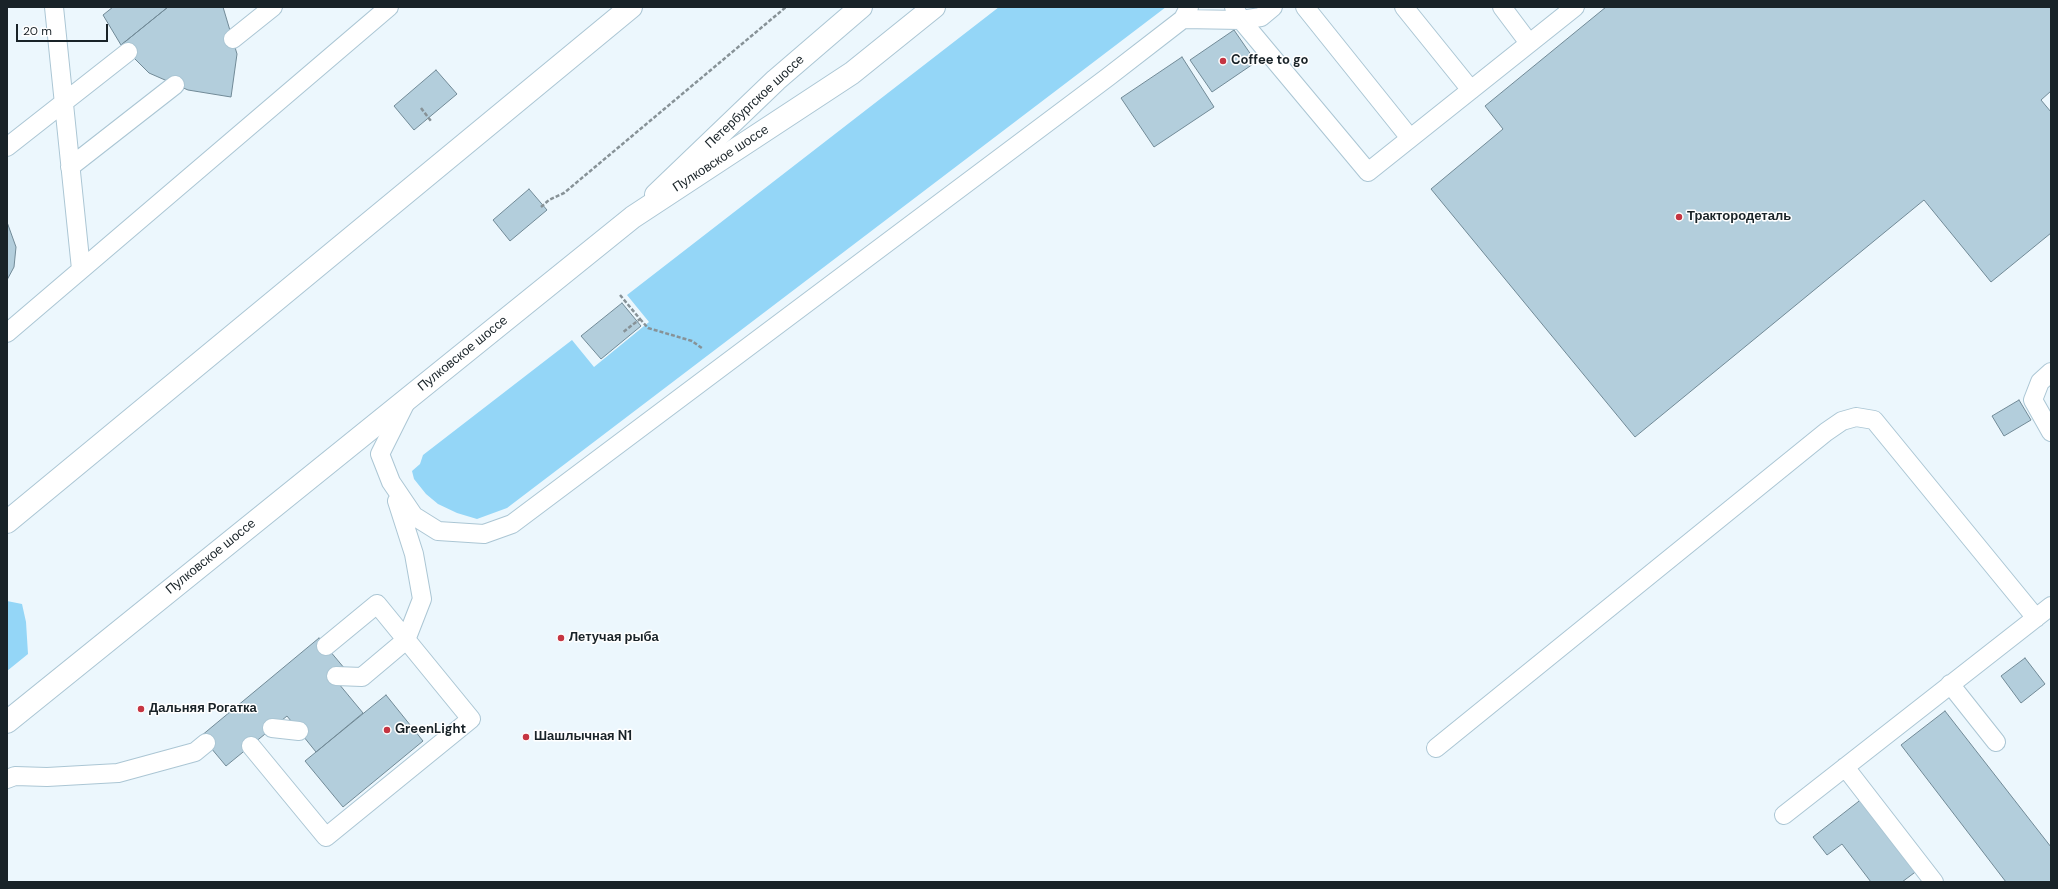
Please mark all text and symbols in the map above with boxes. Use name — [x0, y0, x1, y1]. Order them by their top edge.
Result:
scale bar — [18, 16, 110, 42]
text: 20 m — [23, 23, 52, 39]
street label: Петербургское шоссе — [702, 52, 808, 152]
place label: Coffee to go — [1231, 53, 1308, 69]
marker: Coffee to go — [1218, 56, 1228, 66]
street label: Пулковское шоссе — [670, 122, 772, 196]
place label: Трактородеталь — [1687, 209, 1791, 225]
marker: Трактородеталь — [1674, 212, 1684, 222]
street label: Пулковское шоссе — [415, 313, 511, 395]
street label: Пулковское шоссе — [163, 516, 259, 598]
place label: Летучая рыба — [569, 630, 659, 646]
marker: Летучая рыба — [556, 633, 566, 643]
place label: Дальняя Рогатка — [149, 701, 257, 717]
marker: Дальняя Рогатка — [136, 704, 146, 714]
place label: GreenLight — [395, 722, 466, 738]
marker: GreenLight — [382, 725, 392, 735]
place label: Шашлычная N1 — [534, 729, 632, 745]
marker: Шашлычная N1 — [521, 732, 531, 742]

